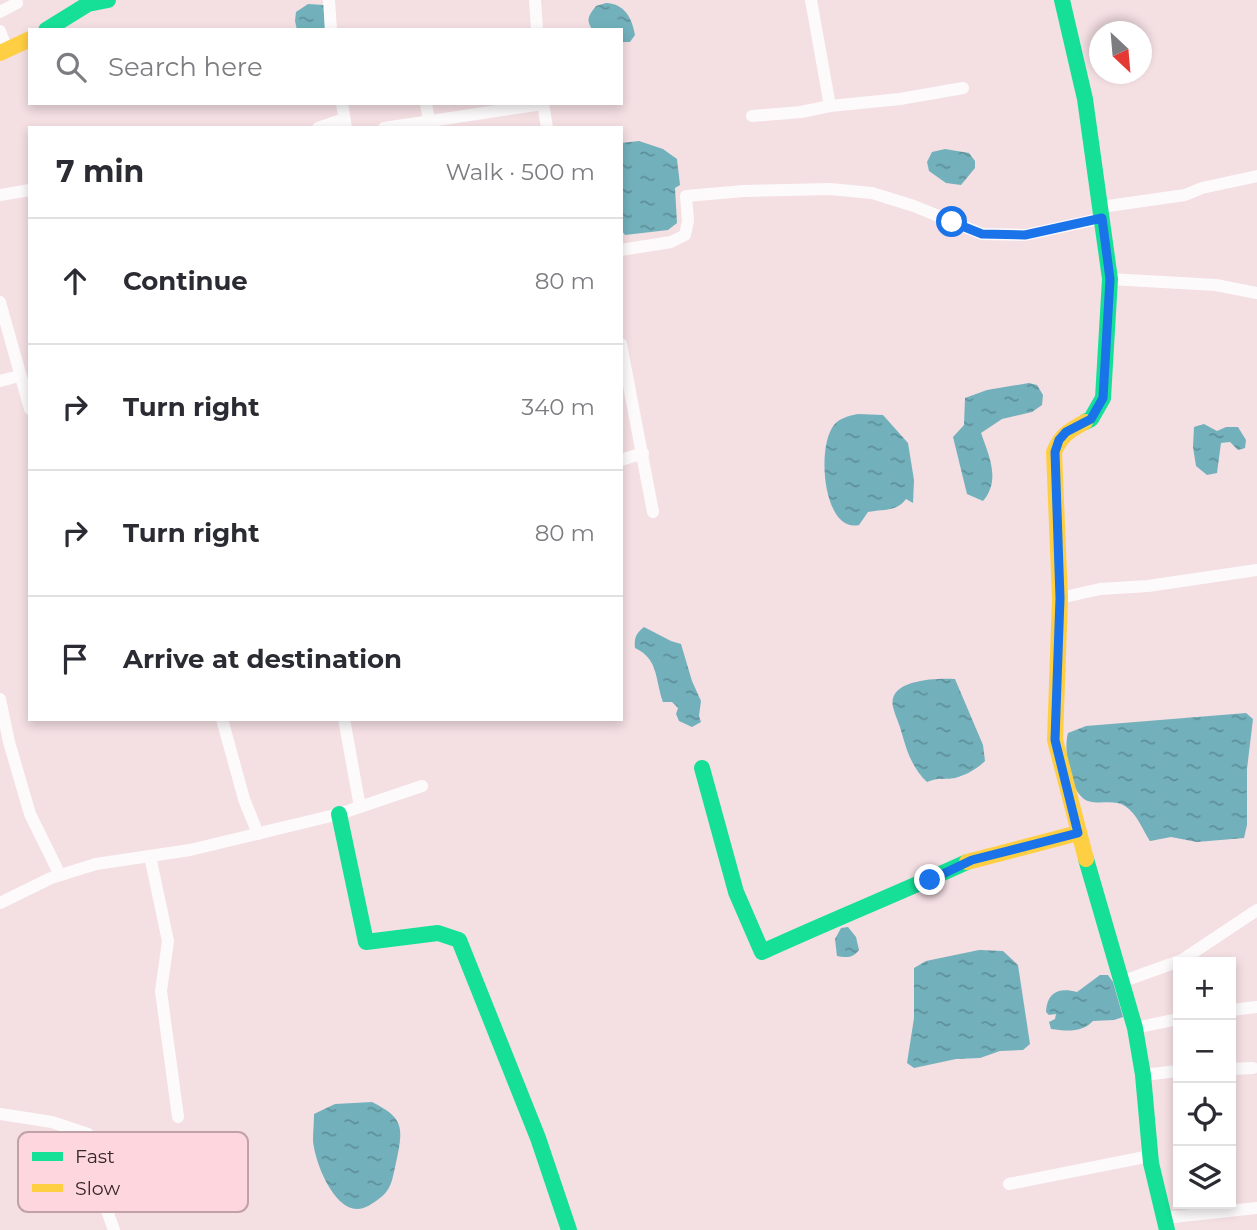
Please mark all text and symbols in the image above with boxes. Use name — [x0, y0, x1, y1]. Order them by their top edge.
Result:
north arrow — [1089, 21, 1152, 84]
search box — [28, 28, 623, 105]
icon: search — [52, 48, 90, 86]
text: Search here — [108, 51, 263, 83]
text: 7 min — [56, 153, 144, 190]
text: Walk · 500 m — [445, 158, 595, 186]
route start — [936, 206, 967, 237]
icon: ahead — [56, 262, 94, 300]
text: Continue — [123, 265, 248, 297]
text: 80 m — [535, 267, 595, 295]
icon: right — [56, 388, 94, 426]
text: Turn right — [123, 391, 259, 423]
text: 340 m — [521, 393, 595, 421]
icon: right — [56, 514, 94, 552]
text: Turn right — [123, 517, 259, 549]
text: 80 m — [535, 519, 595, 547]
icon: arrive — [56, 640, 94, 678]
text: Arrive at destination — [123, 643, 402, 675]
route end — [914, 864, 945, 895]
map controls — [1173, 957, 1236, 1209]
button: + — [1173, 957, 1236, 1020]
button: − — [1173, 1020, 1236, 1083]
button: locate — [1173, 1083, 1236, 1146]
legend — [18, 1132, 248, 1212]
text: Fast — [75, 1145, 115, 1168]
button: layers — [1173, 1146, 1236, 1209]
text: Slow — [75, 1177, 120, 1200]

